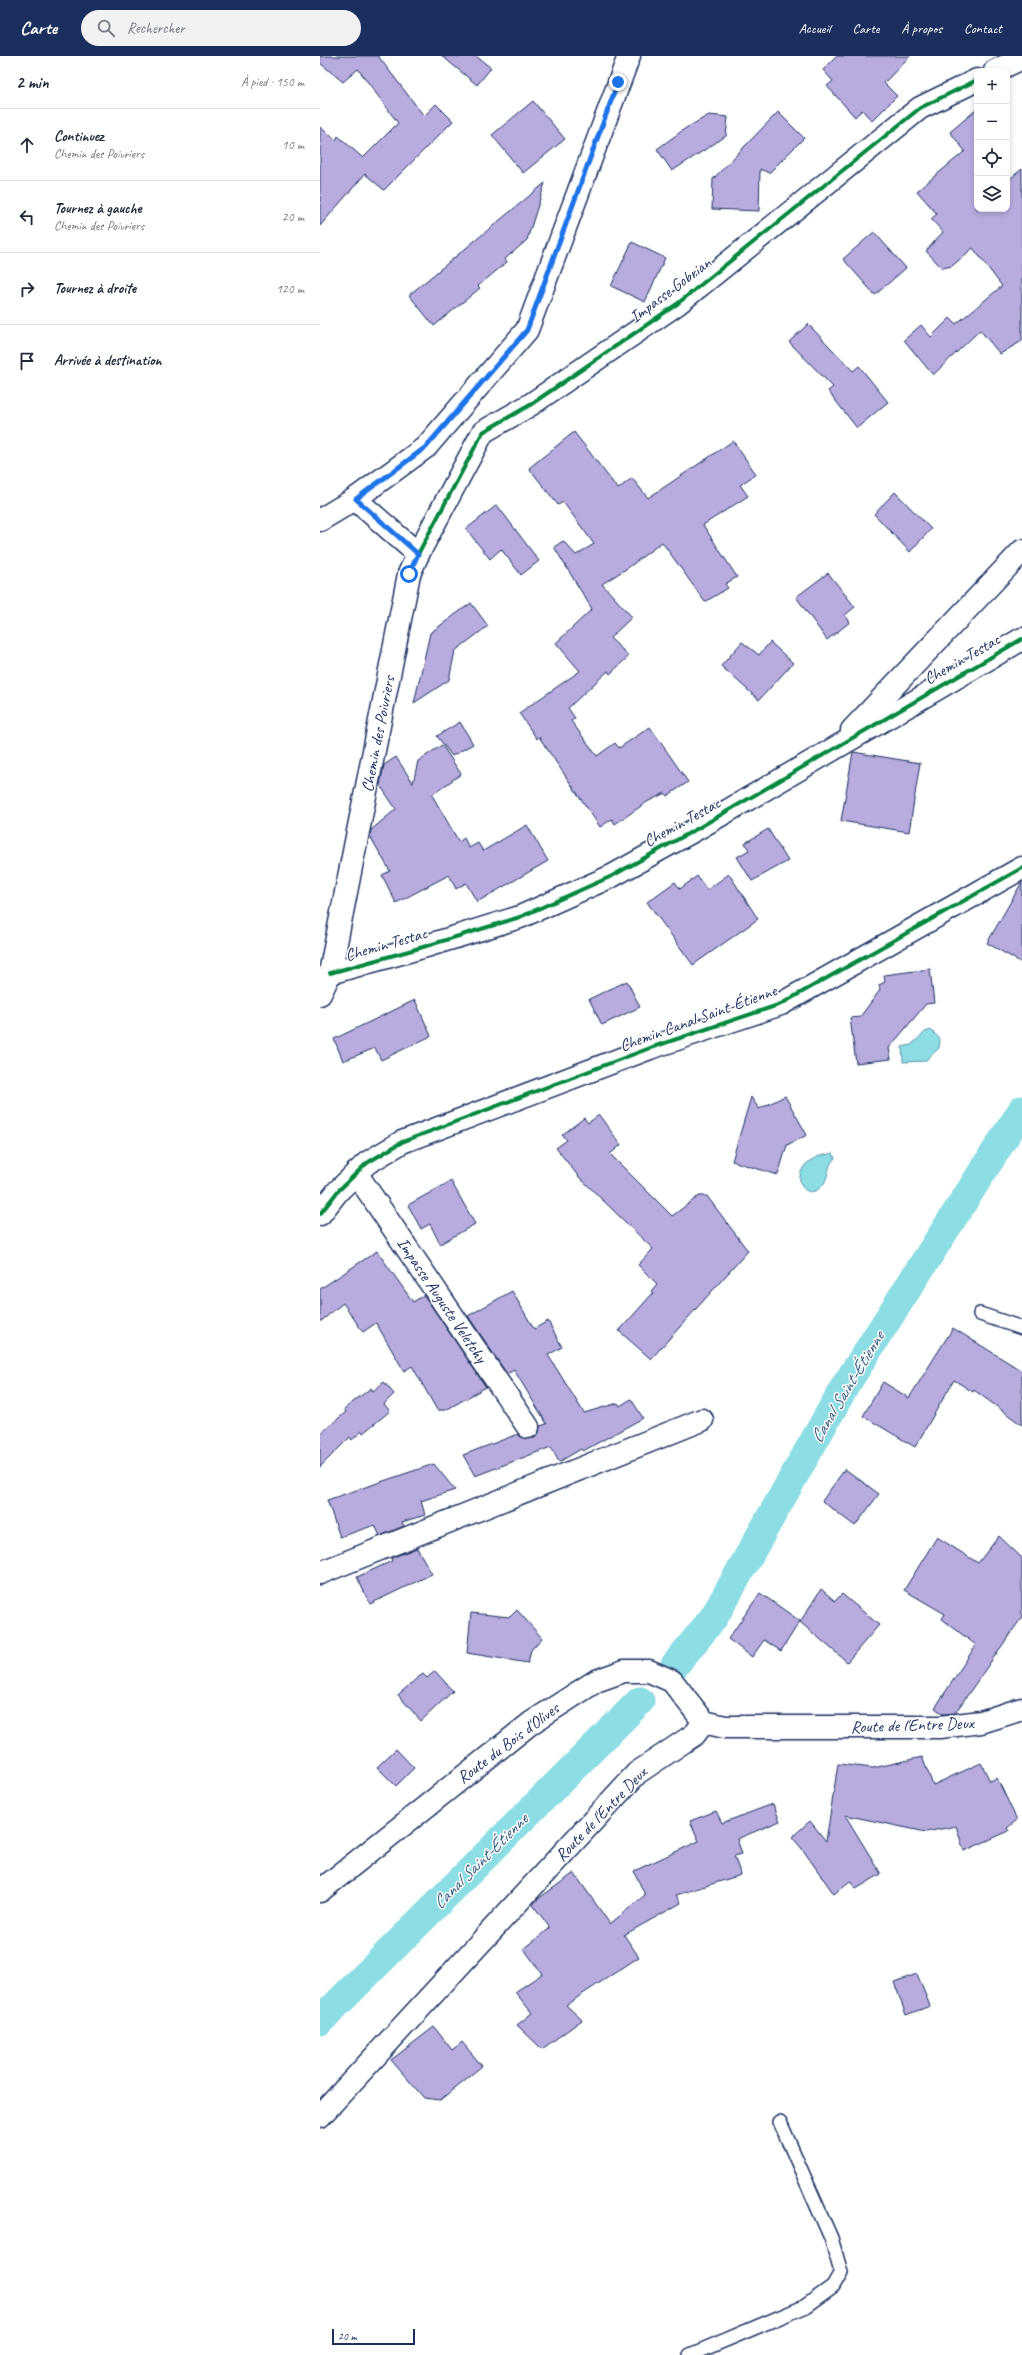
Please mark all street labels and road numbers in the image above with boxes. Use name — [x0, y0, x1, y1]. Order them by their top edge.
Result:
street label: Impasse Gobrian — [625, 252, 716, 328]
street label: Chemin Testac — [920, 629, 1004, 689]
street label: Chemin des Poivriers — [356, 672, 400, 794]
street label: Chemin Testac — [640, 792, 725, 852]
street label: Chemin Testac — [343, 922, 430, 966]
street label: Chemin Canal Saint-Étienne — [616, 978, 781, 1056]
street label: Impasse Auguste Veletchy — [392, 1233, 492, 1368]
street label: Route du Bois d'Olives — [453, 1697, 565, 1788]
street label: Route de l'Entre Deux — [850, 1712, 975, 1738]
street label: Route de l'Entre Deux — [551, 1762, 652, 1866]

